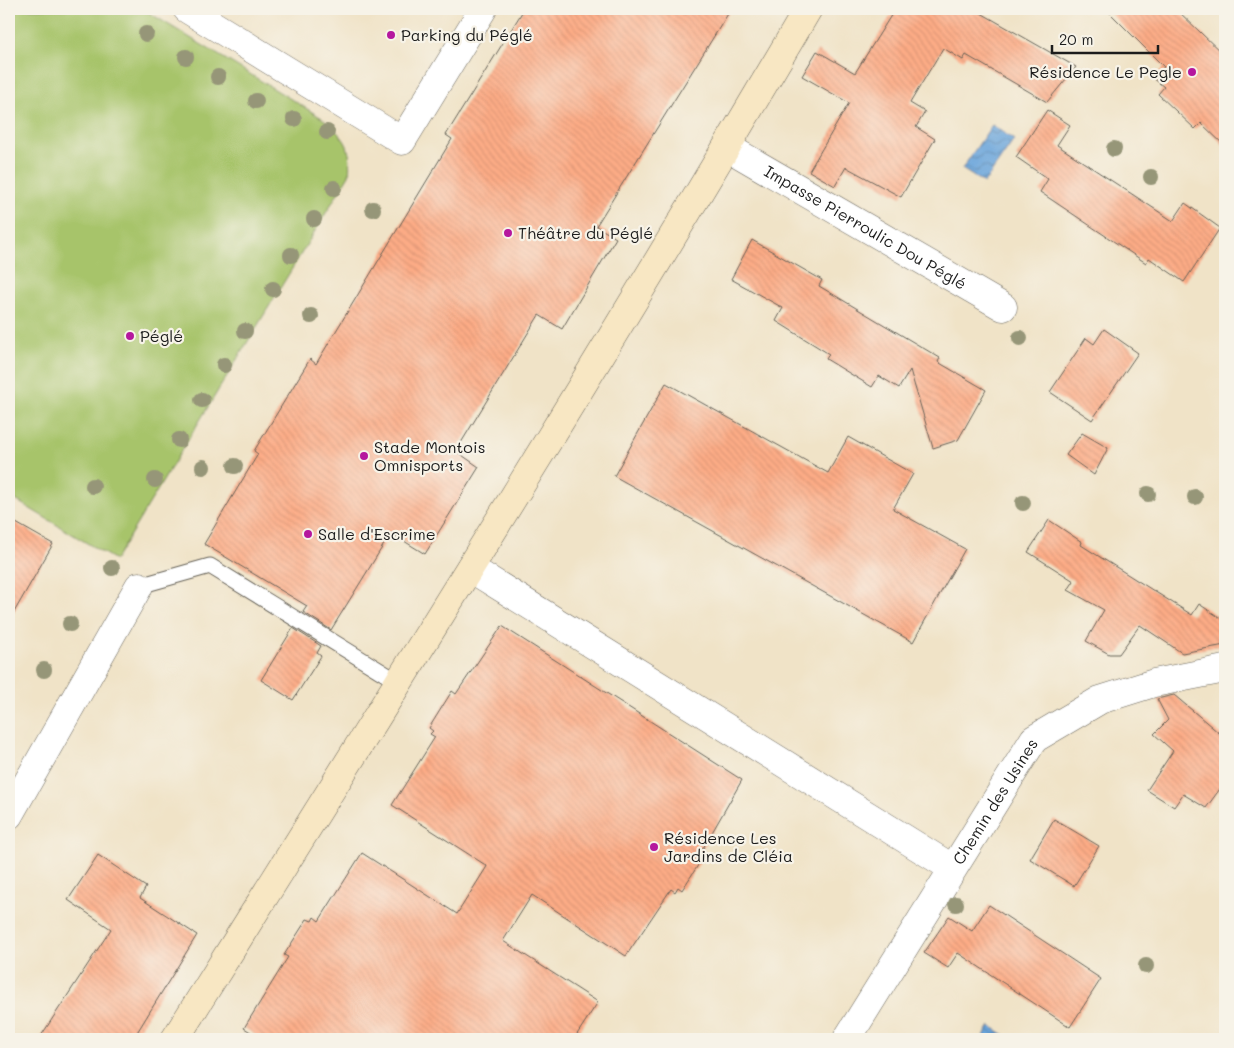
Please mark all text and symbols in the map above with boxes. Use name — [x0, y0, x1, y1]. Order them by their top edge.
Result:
scale bar — [1052, 22, 1158, 54]
place label: Parking du Péglé — [401, 24, 533, 45]
marker: Parking du Péglé — [385, 29, 397, 41]
text: 20 m — [1059, 29, 1093, 49]
place label: Résidence Le Pegle — [1029, 61, 1182, 82]
marker: Résidence Le Pegle — [1186, 66, 1198, 78]
street label: Impasse Pierroulic Dou Péglé — [761, 160, 971, 294]
place label: Théâtre du Péglé — [518, 222, 653, 243]
marker: Théâtre du Péglé — [502, 227, 514, 239]
place label: Péglé — [140, 325, 183, 346]
marker: Péglé — [124, 330, 136, 342]
place label: Stade Montois Omnisports — [374, 436, 486, 475]
marker: Stade Montois Omnisports — [358, 450, 370, 462]
place label: Salle d'Escrime — [318, 523, 436, 544]
marker: Salle d'Escrime — [302, 528, 314, 540]
street label: Chemin des Usines — [947, 734, 1042, 868]
place label: Résidence Les Jardins de Cléia — [664, 827, 793, 866]
marker: Résidence Les Jardins de Cléia — [648, 841, 660, 853]

